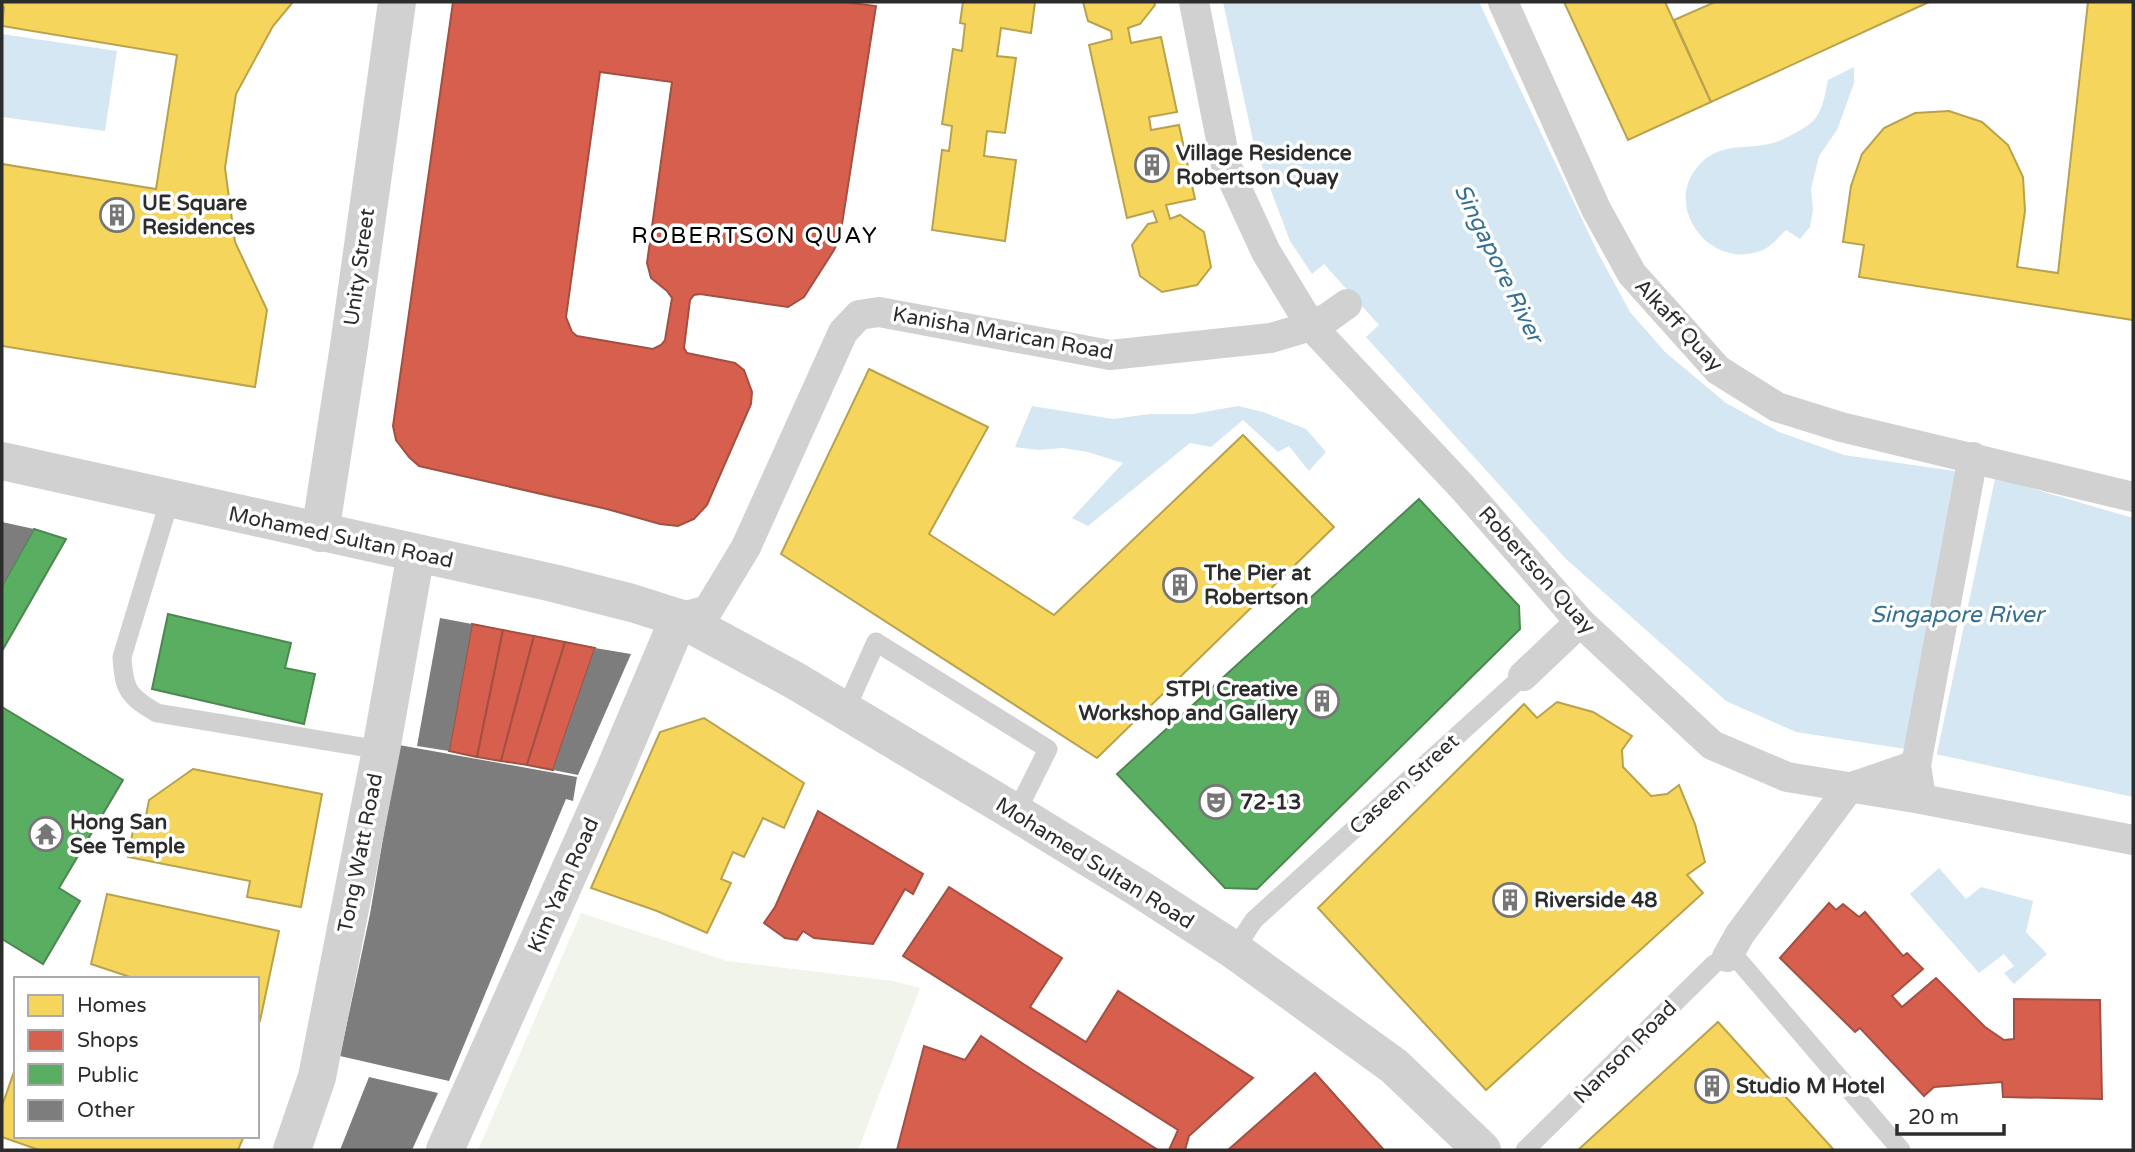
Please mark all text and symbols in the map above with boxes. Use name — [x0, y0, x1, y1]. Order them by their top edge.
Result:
place label: Village Residence Robertson Quay — [1176, 141, 1352, 190]
building icon: Village Residence Robertson Quay — [1133, 146, 1171, 184]
water label: Singapore River — [1448, 180, 1550, 350]
place label: UE Square Residences — [142, 191, 255, 240]
building icon: UE Square Residences — [98, 196, 136, 234]
street label: Unity Street — [339, 207, 380, 327]
district label: ROBERTSON QUAY — [631, 222, 879, 250]
street label: Alkaff Quay — [1629, 274, 1728, 377]
street label: Kanisha Marican Road — [891, 302, 1115, 365]
street label: Mohamed Sultan Road — [226, 501, 455, 574]
street label: Robertson Quay — [1473, 502, 1600, 639]
place label: The Pier at Robertson — [1203, 561, 1311, 610]
building icon: The Pier at Robertson — [1161, 566, 1199, 604]
water label: Singapore River — [1870, 601, 2047, 629]
place label: STPI Creative Workshop and Gallery — [1079, 677, 1299, 726]
building icon: STPI Creative Workshop and Gallery — [1303, 682, 1341, 720]
street label: Caseen Street — [1345, 729, 1464, 840]
street label: Tong Watt Road — [333, 771, 388, 935]
theatre icon: 72-13 — [1197, 783, 1235, 821]
place label: 72-13 — [1240, 790, 1301, 815]
street label: Mohamed Sultan Road — [991, 792, 1198, 935]
place label: Hong San See Temple — [70, 810, 185, 859]
street label: Kim Yam Road — [523, 814, 604, 957]
temple icon: Hong San See Temple — [27, 815, 65, 853]
building icon: Riverside 48 — [1491, 881, 1529, 919]
place label: Riverside 48 — [1534, 888, 1657, 913]
legend — [14, 977, 259, 1138]
text: Homes — [77, 993, 147, 1018]
street label: Nanson Road — [1569, 996, 1682, 1109]
text: Shops — [77, 1028, 139, 1053]
text: Public — [77, 1063, 139, 1088]
building icon: Studio M Hotel — [1693, 1067, 1731, 1105]
place label: Studio M Hotel — [1736, 1074, 1885, 1099]
scale bar — [1897, 1092, 2004, 1136]
text: Other — [77, 1098, 135, 1123]
text: 20 m — [1908, 1105, 1959, 1130]

